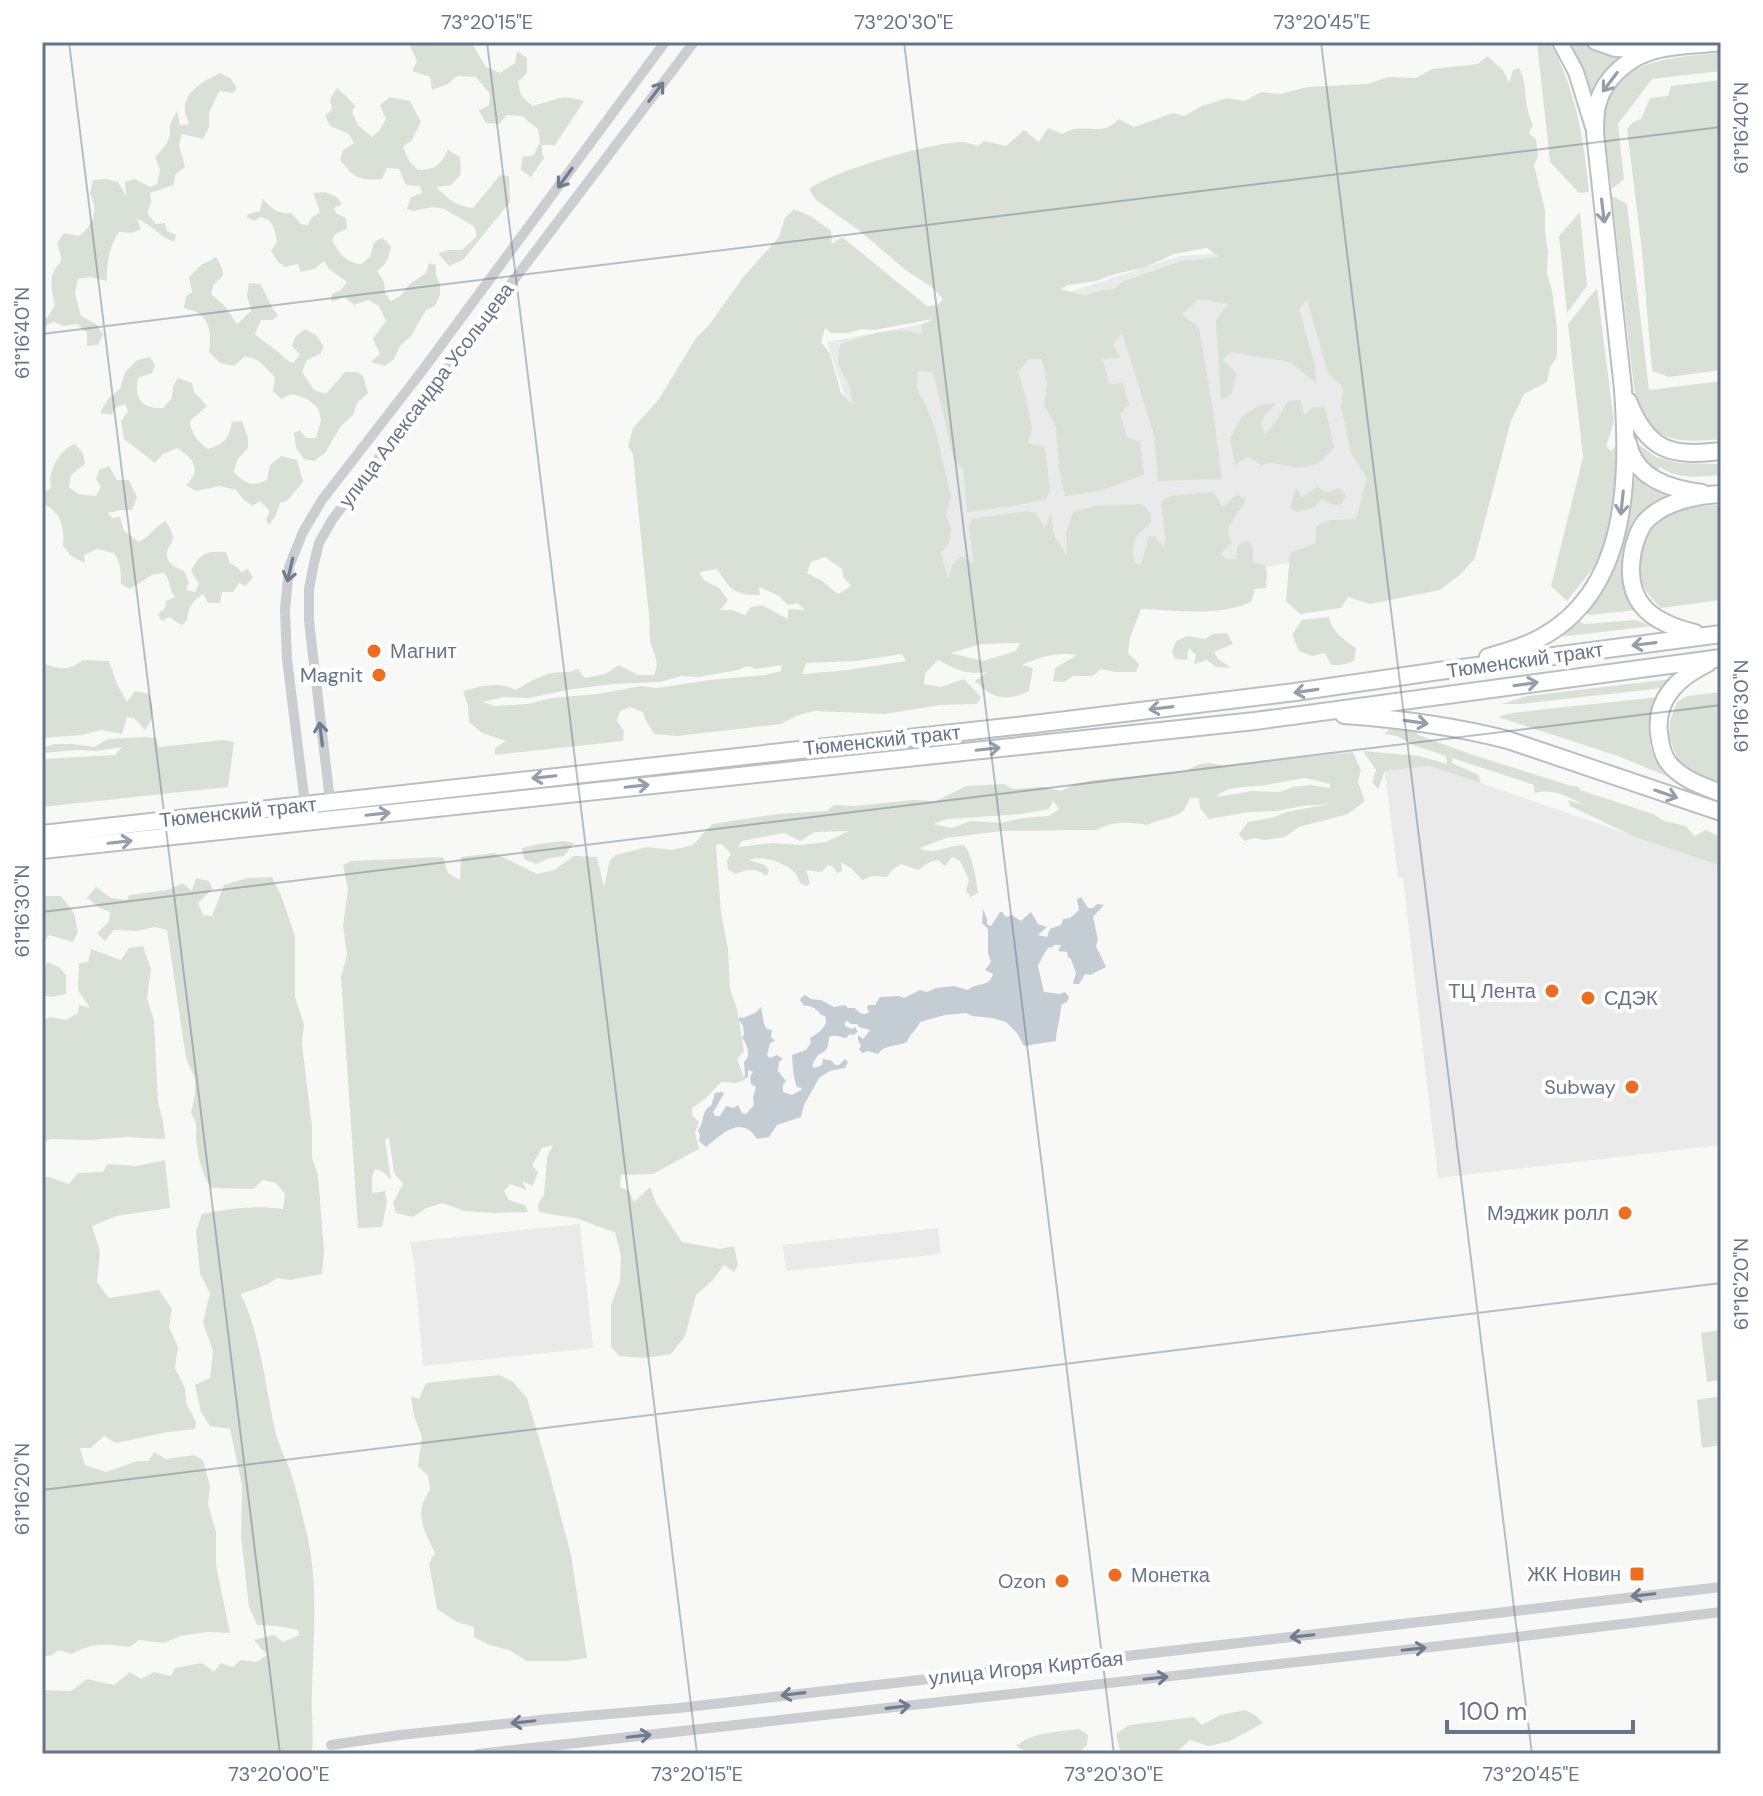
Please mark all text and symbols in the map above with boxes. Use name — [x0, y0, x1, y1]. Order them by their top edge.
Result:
text: 73°20'15"E — [441, 9, 533, 35]
text: 73°20'30"E — [854, 9, 954, 35]
text: 73°20'45"E — [1273, 9, 1371, 35]
one-way arrow — [1602, 71, 1619, 92]
one-way arrow — [648, 81, 665, 103]
text: 61°16'40"N — [1728, 82, 1754, 174]
one-way arrow — [557, 166, 573, 188]
one-way arrow — [1596, 197, 1611, 223]
street label: улица Александра Усольцева — [333, 277, 520, 513]
text: 61°16'40"N — [9, 287, 35, 379]
one-way arrow — [1614, 490, 1629, 516]
one-way arrow — [282, 556, 297, 582]
street label: Тюменский тракт — [1445, 636, 1605, 684]
one-way arrow — [1632, 637, 1657, 652]
place label: Магнит — [390, 638, 457, 664]
marker: Магнит — [365, 642, 383, 660]
text: 61°16'30"N — [1728, 660, 1754, 752]
place label: Magnit — [300, 662, 363, 688]
marker: Magnit — [370, 666, 388, 684]
one-way arrow — [1512, 676, 1539, 691]
one-way arrow — [1294, 683, 1320, 698]
one-way arrow — [1148, 701, 1174, 716]
one-way arrow — [1403, 715, 1428, 730]
street label: Тюменский тракт — [802, 719, 962, 761]
one-way arrow — [313, 722, 328, 747]
one-way arrow — [975, 741, 1001, 756]
one-way arrow — [531, 770, 558, 785]
one-way arrow — [623, 779, 649, 794]
one-way arrow — [1653, 787, 1678, 802]
street label: Тюменский тракт — [158, 791, 318, 833]
one-way arrow — [364, 807, 391, 822]
one-way arrow — [106, 834, 132, 849]
text: 61°16'30"N — [9, 865, 35, 957]
place label: ТЦ Лента — [1448, 978, 1537, 1004]
marker: ТЦ Лента — [1543, 982, 1561, 1000]
place label: СДЭК — [1604, 985, 1658, 1011]
marker: СДЭК — [1579, 989, 1597, 1007]
place label: Subway — [1544, 1074, 1616, 1100]
marker: Subway — [1623, 1078, 1641, 1096]
place label: Мэджик ролл — [1487, 1200, 1609, 1226]
marker: Мэджик ролл — [1616, 1204, 1634, 1222]
text: 61°16'20"N — [1728, 1238, 1754, 1330]
text: 61°16'20"N — [9, 1443, 35, 1535]
place label: ЖК Новин — [1527, 1561, 1621, 1587]
place label: Монетка — [1131, 1562, 1211, 1588]
marker: ЖК Новин — [1628, 1565, 1646, 1583]
marker: Монетка — [1106, 1566, 1124, 1584]
place label: Ozon — [998, 1568, 1046, 1594]
marker: Ozon — [1053, 1572, 1071, 1590]
one-way arrow — [1631, 1588, 1657, 1603]
one-way arrow — [1289, 1628, 1316, 1643]
one-way arrow — [1400, 1641, 1427, 1656]
street label: улица Игоря Киртбая — [928, 1645, 1124, 1691]
one-way arrow — [1142, 1670, 1169, 1685]
scale bar — [1447, 1684, 1633, 1734]
one-way arrow — [780, 1686, 807, 1701]
text: 100 m — [1459, 1696, 1527, 1727]
one-way arrow — [884, 1699, 910, 1714]
one-way arrow — [510, 1714, 536, 1729]
one-way arrow — [625, 1729, 652, 1744]
text: 73°20'00"E — [228, 1761, 330, 1787]
text: 73°20'15"E — [651, 1761, 743, 1787]
text: 73°20'30"E — [1064, 1761, 1164, 1787]
text: 73°20'45"E — [1482, 1761, 1580, 1787]

